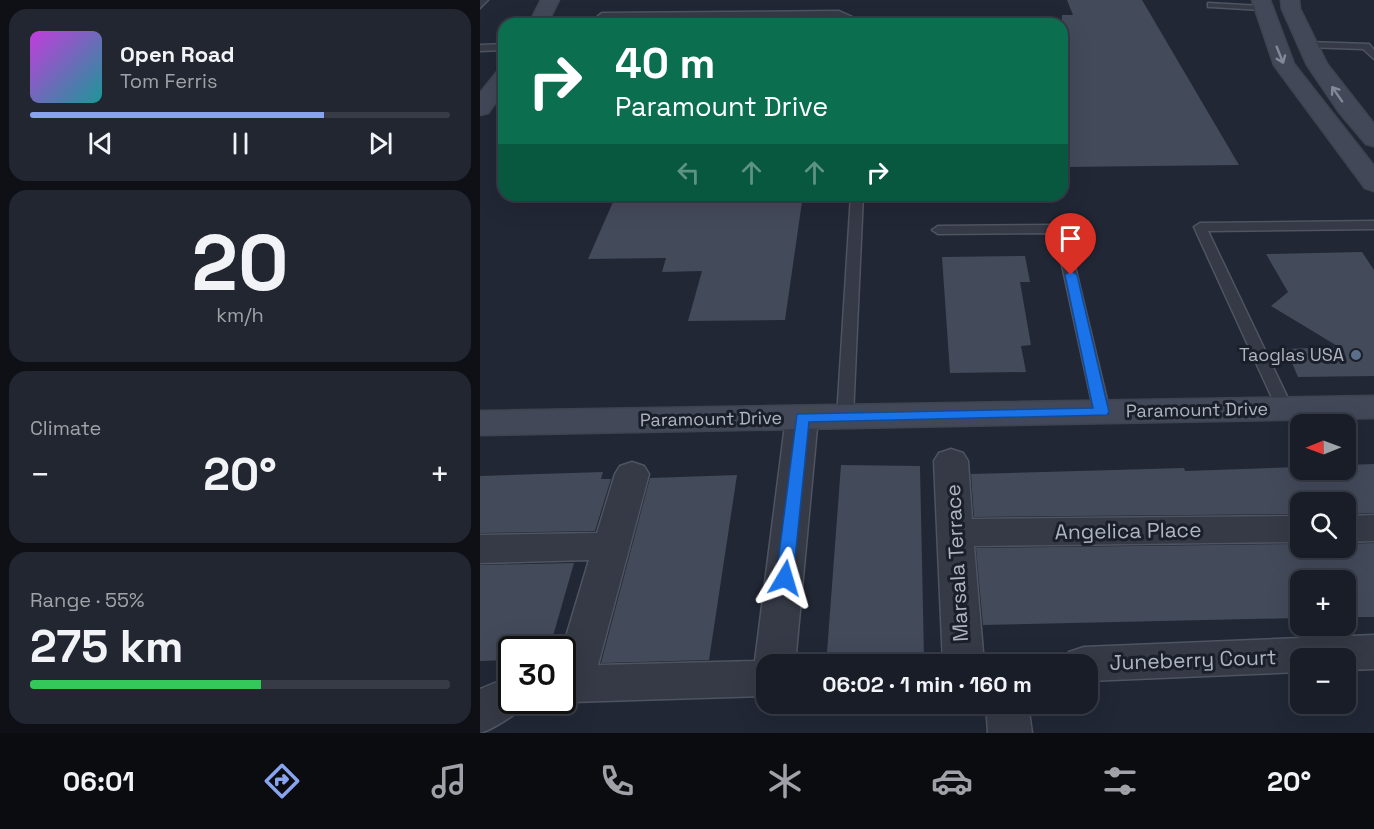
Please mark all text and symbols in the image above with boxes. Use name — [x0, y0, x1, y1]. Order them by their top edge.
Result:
text: 40 m — [615, 37, 715, 90]
text: Open Road — [120, 40, 235, 68]
icon: right — [516, 42, 594, 120]
one-way arrow — [1275, 45, 1286, 64]
text: Tom Ferris — [120, 68, 218, 94]
one-way arrow — [1331, 86, 1344, 102]
text: Paramount Drive — [615, 89, 828, 124]
icon: previous — [84, 127, 117, 160]
icon: pause — [224, 127, 257, 160]
icon: next — [364, 127, 397, 160]
icon: left — [672, 156, 705, 189]
icon: ahead — [735, 156, 768, 189]
icon: ahead — [798, 156, 831, 189]
icon: right — [861, 156, 894, 189]
text: 20 — [192, 213, 288, 313]
pin — [1045, 213, 1096, 275]
icon: arrive — [1054, 222, 1087, 255]
text: km/h — [216, 302, 264, 328]
place label: Taoglas USA — [1239, 343, 1344, 366]
marker: Taoglas USA — [1349, 348, 1363, 362]
street label: Paramount Drive — [1126, 397, 1268, 422]
street label: Paramount Drive — [640, 406, 782, 431]
north arrow — [1290, 414, 1356, 480]
map controls — [1290, 414, 1356, 714]
text: Climate — [30, 415, 101, 441]
text: 20° — [203, 446, 277, 503]
text: − — [30, 454, 50, 496]
text: + — [430, 454, 450, 496]
street label: Marsala Terrace — [939, 483, 974, 643]
button: search — [1290, 492, 1356, 558]
street label: Angelica Place — [1054, 516, 1202, 545]
position arrow — [753, 546, 817, 610]
button: + — [1290, 570, 1356, 636]
text: Range · 55% — [30, 587, 144, 613]
text: 275 km — [30, 618, 183, 675]
speed limit sign: 30 — [498, 636, 576, 714]
street label: Juneberry Court — [1109, 643, 1277, 676]
button: − — [1290, 648, 1356, 714]
text: 06:02 · 1 min · 160 m — [822, 670, 1032, 698]
icon: directions — [261, 760, 303, 802]
icon: music — [428, 760, 470, 802]
icon: phone — [596, 760, 638, 802]
icon: climate — [764, 760, 806, 802]
icon: car — [931, 760, 973, 802]
icon: filters — [1099, 760, 1141, 802]
text: 06:01 — [63, 764, 135, 799]
text: 20° — [1267, 764, 1311, 799]

